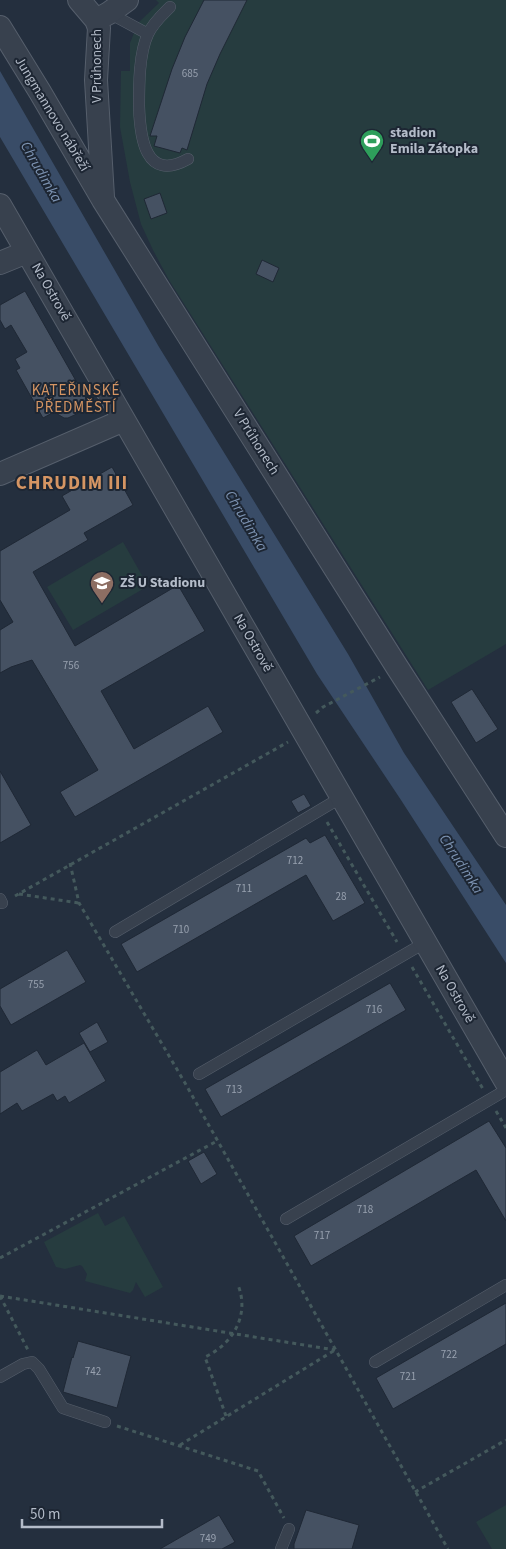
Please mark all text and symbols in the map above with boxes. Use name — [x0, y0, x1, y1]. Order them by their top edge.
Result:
street label: V Průhonech — [87, 29, 107, 103]
street label: Jungmannovo nábřeží — [10, 53, 95, 176]
house number: 685 — [182, 66, 198, 81]
place label: stadion Emila Zátopka — [390, 123, 478, 159]
sports icon: stadion Emila Zátopka — [359, 128, 385, 162]
water label: Chrudimka — [15, 138, 67, 206]
street label: Na Ostrově — [26, 259, 76, 325]
district label: KATEŘINSKÉ PŘEDMĚSTÍ — [32, 380, 120, 418]
street label: V Průhonech — [228, 405, 284, 479]
district label: CHRUDIM III — [16, 470, 128, 497]
water label: Chrudimka — [220, 487, 272, 555]
school or university icon: ZŠ U Stadionu — [89, 570, 115, 604]
place label: ZŠ U Stadionu — [120, 573, 205, 593]
street label: Na Ostrově — [228, 610, 278, 676]
house number: 756 — [63, 658, 80, 673]
water label: Chrudimka — [434, 830, 488, 898]
house number: 712 — [287, 853, 303, 868]
house number: 711 — [236, 881, 252, 896]
house number: 28 — [336, 889, 347, 904]
house number: 710 — [173, 922, 189, 937]
street label: Na Ostrově — [430, 961, 480, 1027]
house number: 755 — [28, 977, 44, 992]
house number: 716 — [366, 1002, 383, 1017]
house number: 713 — [226, 1082, 242, 1097]
house number: 718 — [357, 1202, 374, 1217]
house number: 717 — [314, 1228, 330, 1243]
house number: 722 — [441, 1347, 457, 1362]
house number: 742 — [85, 1364, 101, 1379]
house number: 721 — [400, 1369, 416, 1384]
scale bar — [22, 1496, 162, 1528]
text: 50 m — [30, 1504, 60, 1525]
house number: 749 — [200, 1531, 216, 1546]

